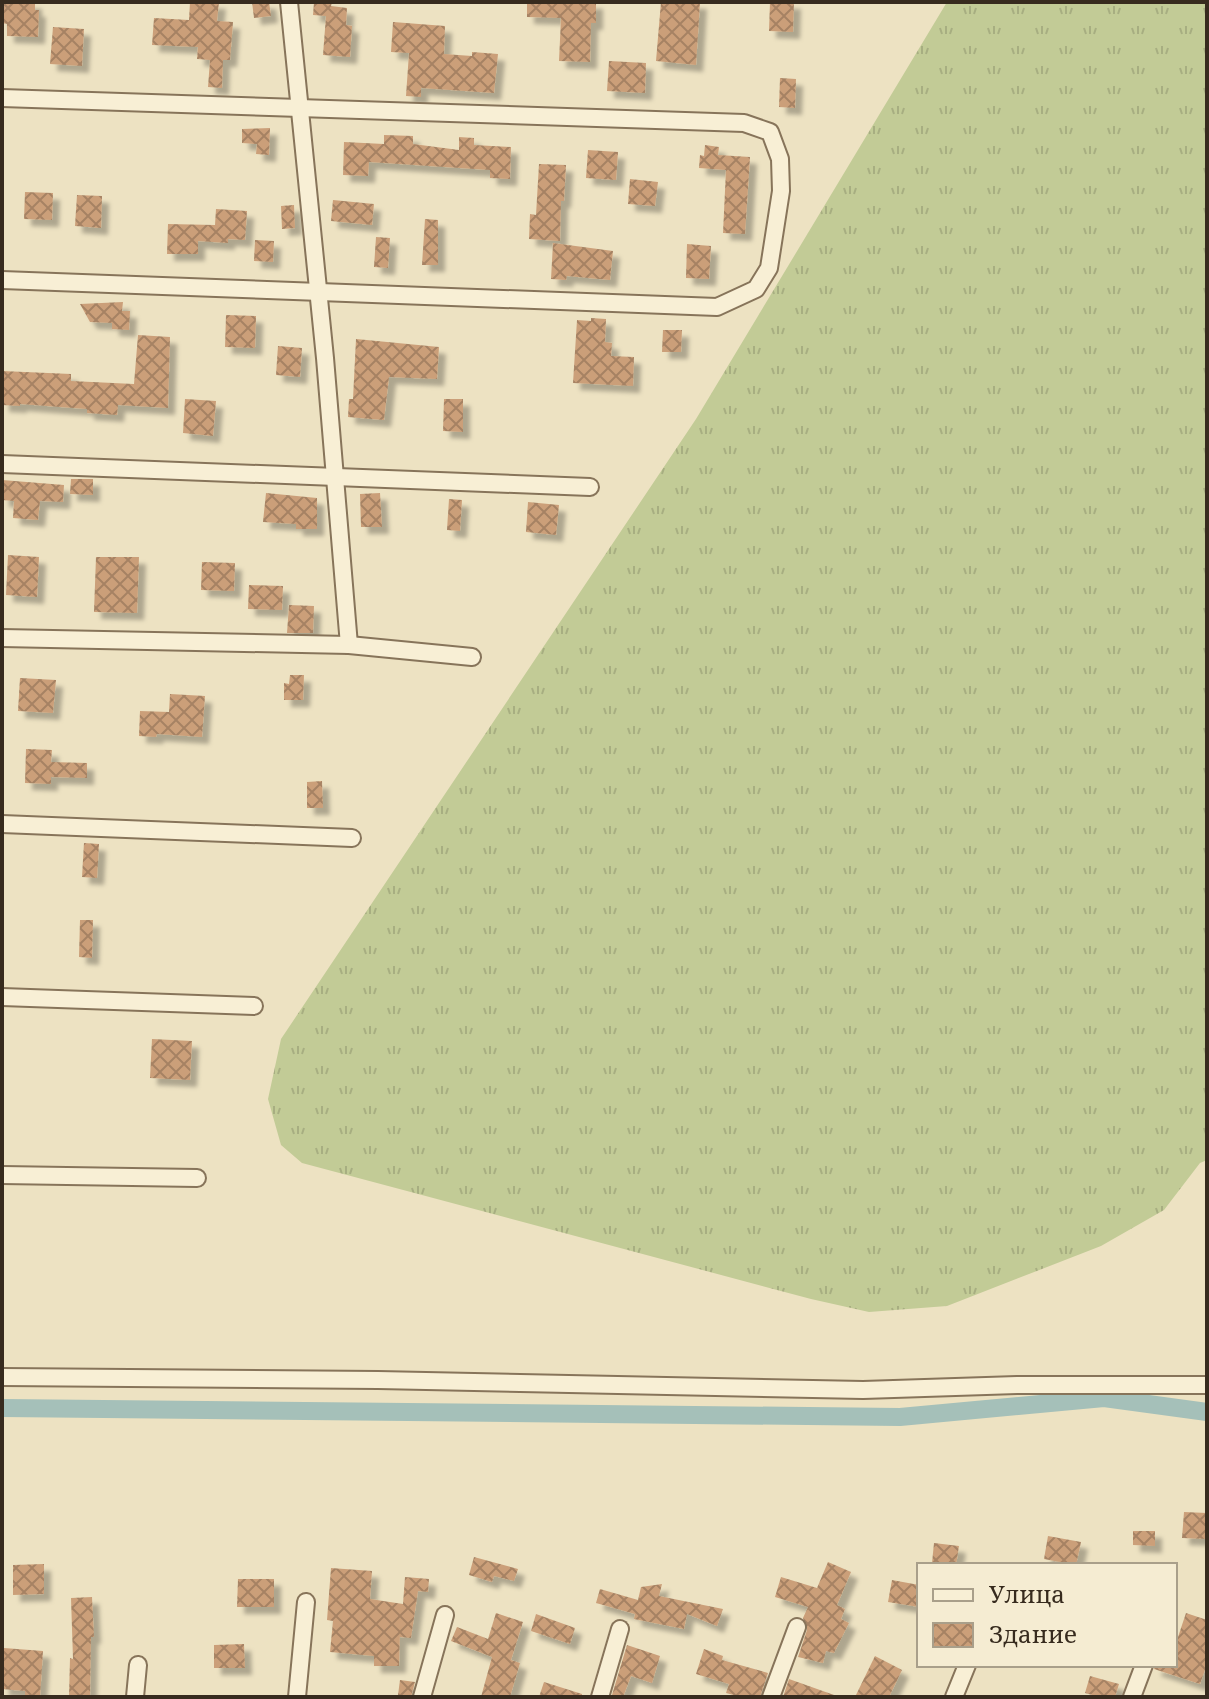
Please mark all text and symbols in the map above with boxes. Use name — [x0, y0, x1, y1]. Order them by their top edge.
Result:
legend — [917, 1563, 1177, 1667]
text: Улица — [989, 1577, 1065, 1610]
text: Здание — [989, 1617, 1077, 1650]

